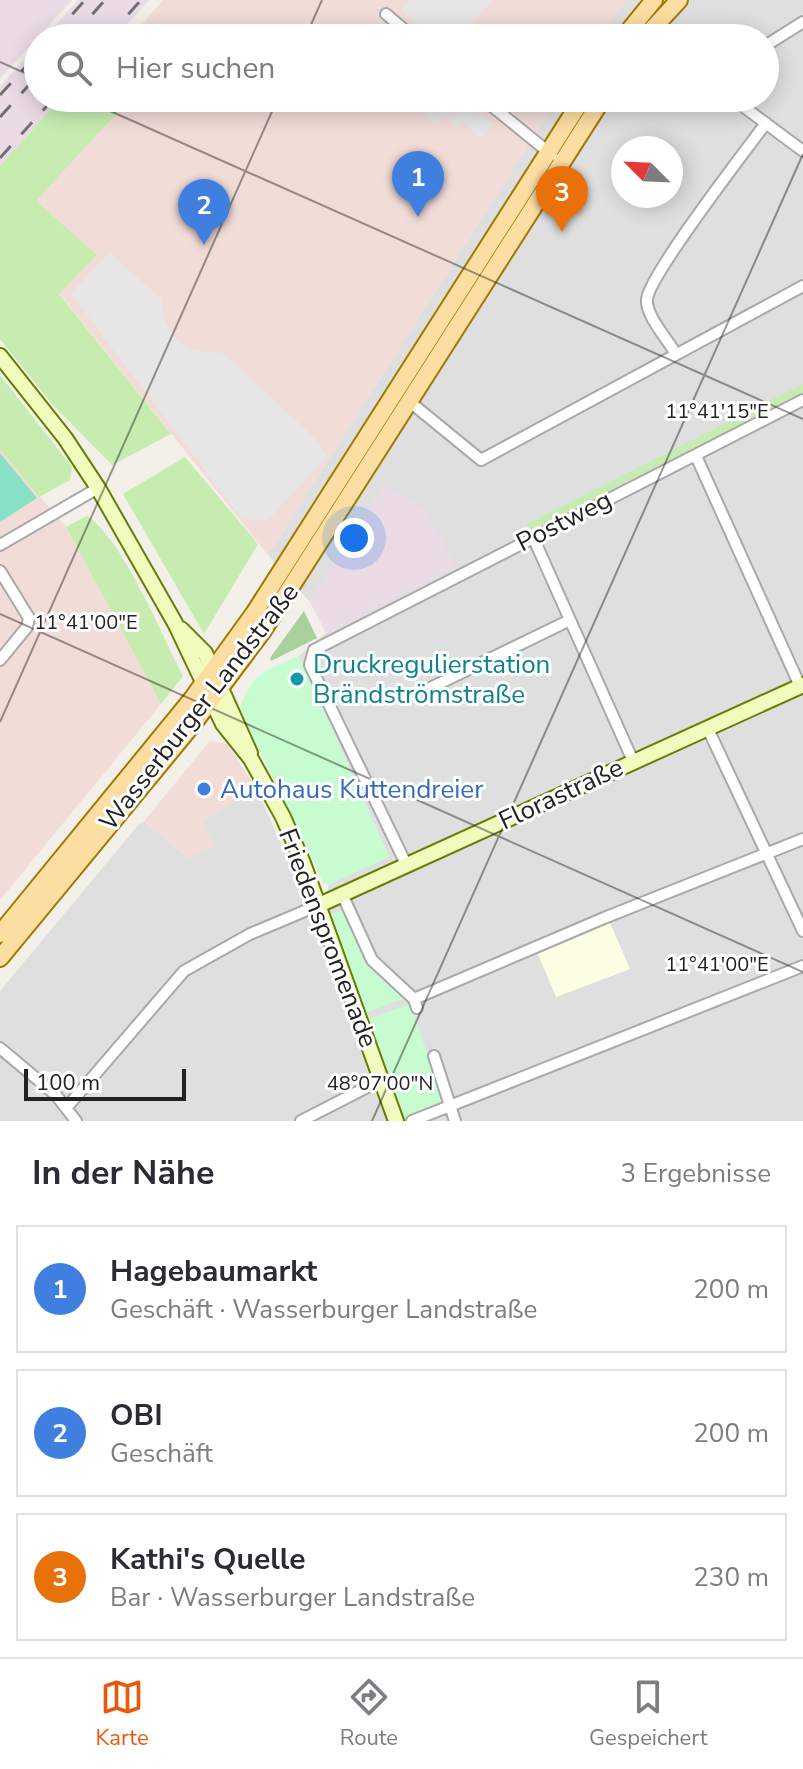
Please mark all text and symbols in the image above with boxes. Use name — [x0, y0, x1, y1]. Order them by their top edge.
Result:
search box — [24, 24, 779, 112]
icon: search — [52, 46, 96, 90]
text: Hier suchen — [116, 48, 275, 89]
north arrow — [611, 136, 683, 208]
pin: 1 — [392, 151, 444, 217]
pin: 3 — [536, 166, 588, 232]
pin: 2 — [178, 179, 230, 245]
text: 11°41'15"E — [665, 398, 769, 425]
street label: Postweg — [510, 482, 618, 560]
your location — [334, 518, 374, 558]
street label: Wasserburger Landstraße — [91, 576, 307, 838]
text: 11°41'00"E — [34, 609, 138, 636]
place label: Druckregulierstation Brändströmstraße — [313, 647, 550, 712]
marker: Druckregulierstation Brändströmstraße — [288, 670, 306, 688]
street label: Florastraße — [493, 750, 629, 838]
place label: Autohaus Kuttendreier — [220, 772, 484, 807]
marker: Autohaus Kuttendreier — [195, 780, 213, 798]
street label: Friedenspromenade — [270, 824, 386, 1052]
text: 11°41'00"E — [665, 951, 769, 978]
scale bar — [24, 1065, 186, 1101]
text: 100 m — [36, 1068, 100, 1098]
text: 48°07'00"N — [327, 1070, 433, 1097]
text: In der Nähe — [32, 1150, 214, 1196]
text: 3 Ergebnisse — [621, 1156, 771, 1191]
text: Hagebaumarkt — [110, 1251, 317, 1292]
text: 1 — [52, 1272, 68, 1307]
text: 200 m — [693, 1272, 769, 1307]
text: Geschäft · Wasserburger Landstraße — [110, 1292, 537, 1327]
text: OBI — [110, 1395, 163, 1436]
text: 2 — [52, 1416, 68, 1451]
text: 200 m — [693, 1416, 769, 1451]
text: Geschäft — [110, 1436, 213, 1471]
text: Kathi's Quelle — [110, 1539, 305, 1580]
text: 3 — [52, 1560, 68, 1595]
text: 230 m — [693, 1560, 769, 1595]
text: Bar · Wasserburger Landstraße — [110, 1580, 475, 1615]
tab: Karte — [96, 1675, 149, 1753]
tab: Route — [340, 1675, 398, 1753]
tab: Gespeichert — [589, 1675, 707, 1753]

